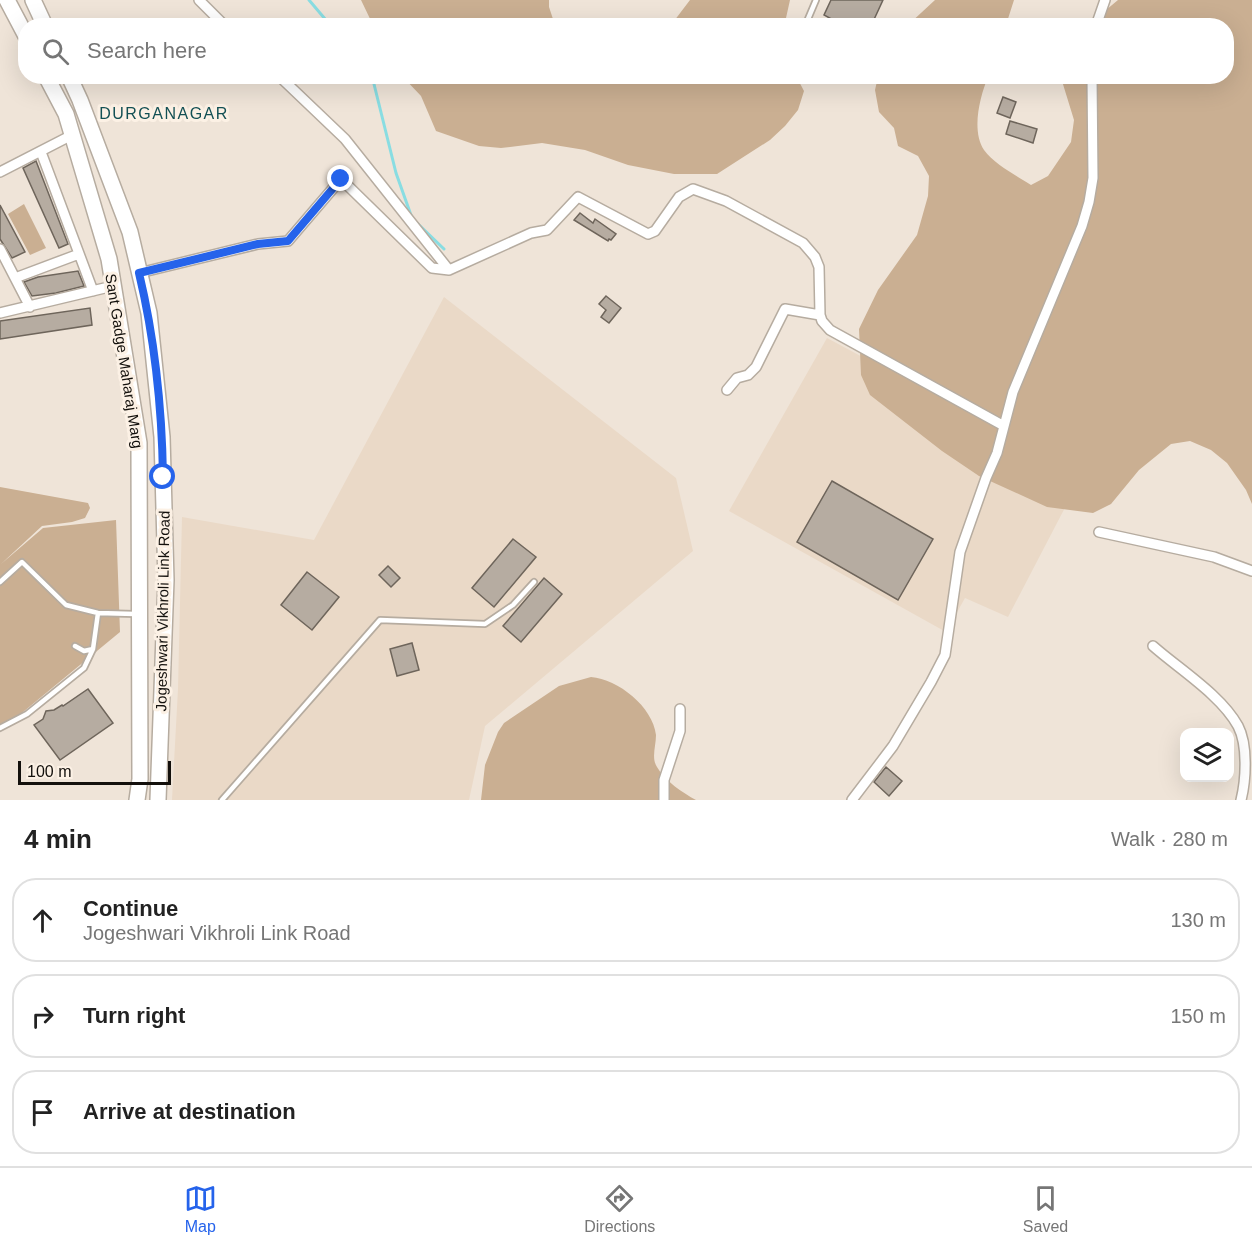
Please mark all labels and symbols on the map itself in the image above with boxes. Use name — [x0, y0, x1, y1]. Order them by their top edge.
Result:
district label: DURGANAGAR — [99, 105, 229, 122]
route end — [327, 165, 353, 191]
street label: Sant Gadge Maharaj Marg — [102, 272, 147, 450]
route start — [149, 463, 175, 489]
street label: Jogeshwari Vikhroli Link Road — [152, 511, 173, 711]
scale bar — [18, 758, 171, 786]

